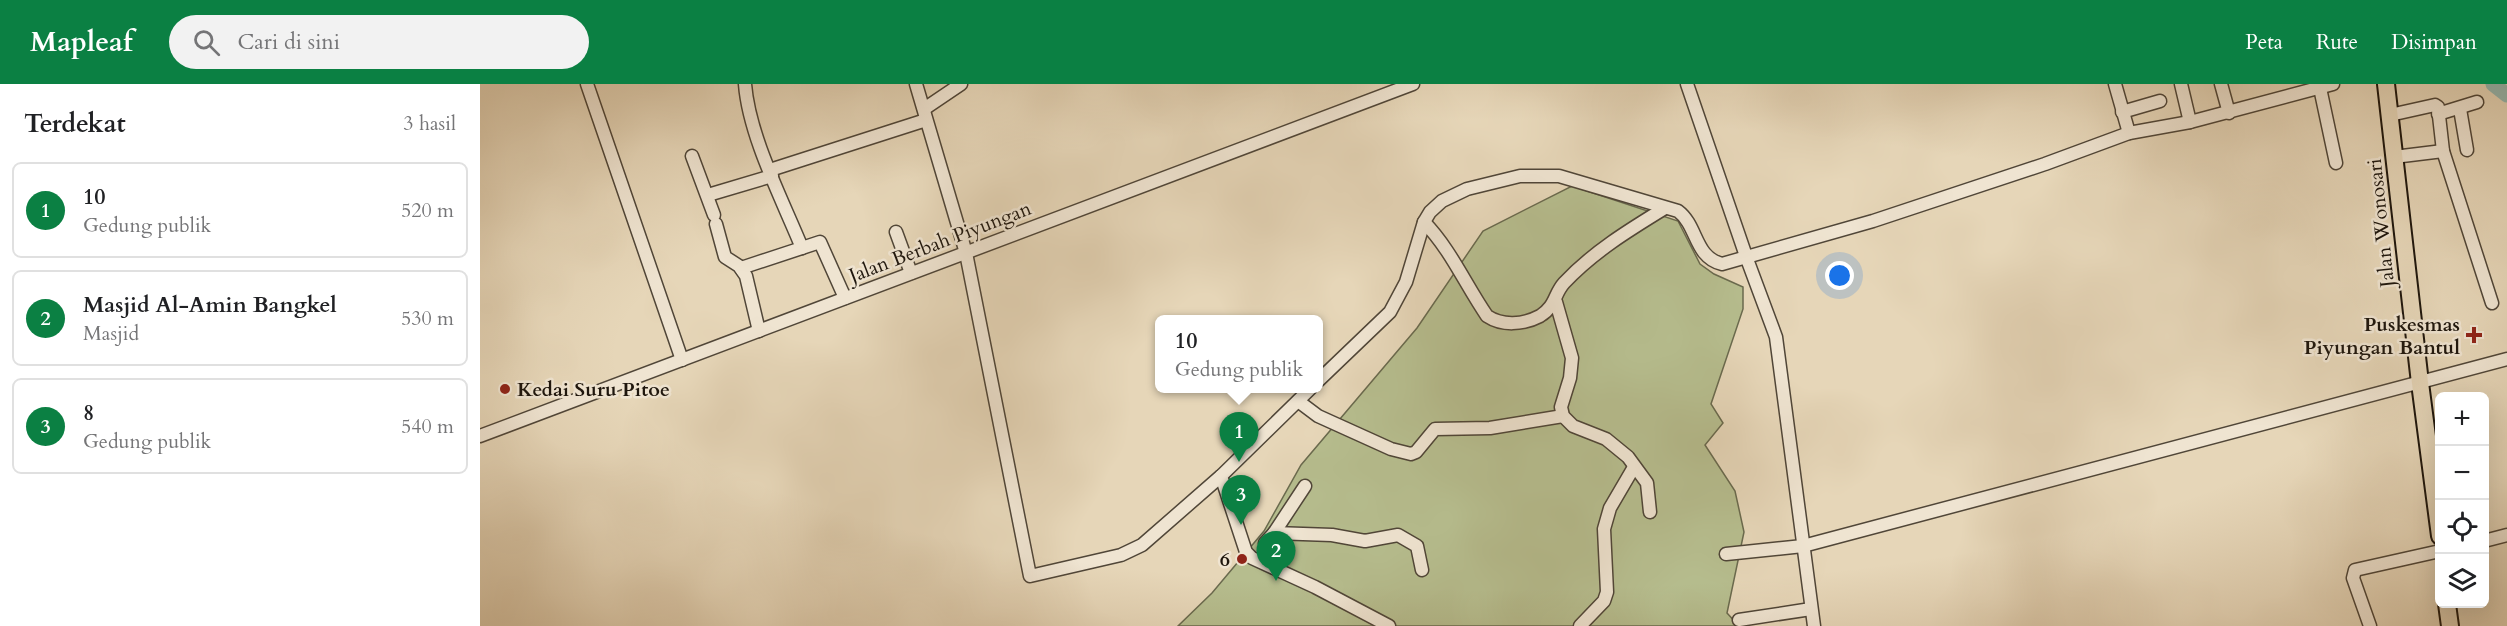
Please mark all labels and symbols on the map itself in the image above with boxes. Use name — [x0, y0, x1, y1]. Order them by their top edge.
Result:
street label: Jalan Wonosari — [2361, 157, 2401, 292]
street label: Jalan Berbah Piyungan — [842, 195, 1036, 290]
your location — [1825, 261, 1854, 290]
place label: Puskesmas Piyungan Bantul — [2304, 311, 2460, 361]
marker: Puskesmas Piyungan Bantul — [2465, 326, 2483, 344]
place label: Kedai Suru Pitoe — [517, 376, 670, 403]
marker: Kedai Suru Pitoe — [498, 382, 512, 396]
pin: 1 — [1220, 412, 1258, 462]
pin: 3 — [1222, 476, 1260, 525]
pin: 2 — [1256, 532, 1296, 581]
place label: 6 — [1220, 546, 1230, 573]
marker: 6 — [1235, 552, 1249, 566]

